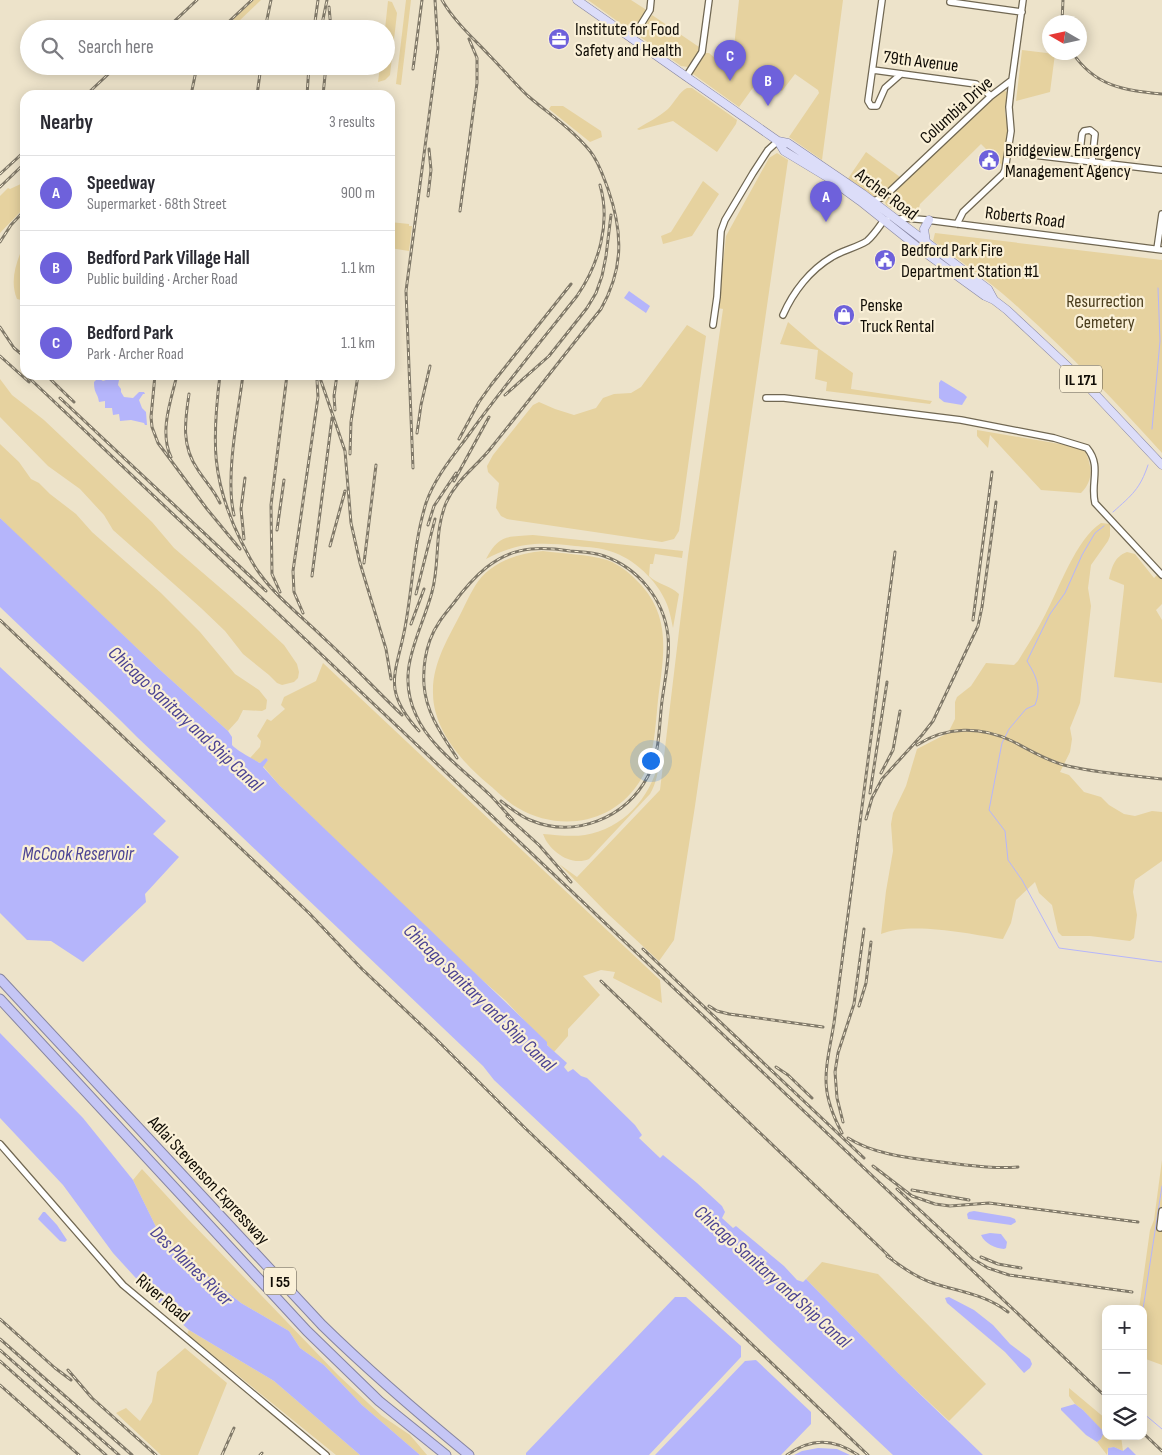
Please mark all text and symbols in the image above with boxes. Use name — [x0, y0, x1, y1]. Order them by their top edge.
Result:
north arrow — [1042, 15, 1087, 60]
place label: Institute for Food Safety and Health — [575, 19, 682, 61]
search box — [20, 20, 395, 75]
office icon: Institute for Food Safety and Health — [547, 27, 571, 51]
icon: search — [38, 34, 66, 62]
text: Search here — [78, 36, 154, 59]
pin: C — [714, 40, 746, 81]
street label: 79th Avenue — [882, 46, 960, 77]
pin: B — [752, 65, 784, 106]
street label: Columbia Drive — [916, 72, 997, 148]
text: Nearby — [40, 110, 93, 135]
text: 3 results — [329, 113, 375, 132]
place label: Bridgeview Emergency Management Agency — [1005, 140, 1141, 182]
public building icon: Bridgeview Emergency Management Agency — [977, 148, 1001, 172]
street label: Archer Road — [850, 163, 922, 225]
text: Speedway — [87, 172, 155, 195]
pin: A — [810, 181, 842, 222]
text: A — [52, 184, 60, 203]
text: 900 m — [341, 184, 375, 203]
text: Supermarket · 68th Street — [87, 195, 227, 214]
street label: Roberts Road — [984, 202, 1066, 233]
place label: Bedford Park Fire Department Station #1 — [901, 240, 1039, 282]
text: Bedford Park Village Hall — [87, 247, 250, 270]
public building icon: Bedford Park Fire Department Station #1 — [873, 248, 897, 272]
text: B — [52, 259, 60, 278]
text: 1.1 km — [341, 259, 375, 278]
text: Public building · Archer Road — [87, 270, 238, 289]
park label: Resurrection Cemetery — [1066, 291, 1144, 333]
place label: Penske Truck Rental — [860, 295, 934, 337]
shop icon: Penske Truck Rental — [832, 303, 856, 327]
text: Bedford Park — [87, 322, 173, 345]
text: C — [52, 334, 60, 353]
text: 1.1 km — [341, 334, 375, 353]
text: Park · Archer Road — [87, 345, 184, 364]
road number: IL 171 — [1060, 366, 1102, 392]
water label: Chicago Sanitary and Ship Canal — [103, 642, 267, 797]
your location — [638, 748, 664, 774]
water label: McCook Reservoir — [22, 843, 135, 866]
water label: Chicago Sanitary and Ship Canal — [398, 920, 560, 1077]
street label: Adlai Stevenson Expressway — [143, 1111, 274, 1249]
water label: Chicago Sanitary and Ship Canal — [689, 1201, 855, 1354]
water label: Des Plaines River — [145, 1221, 237, 1311]
road number: I 55 — [264, 1268, 296, 1294]
street label: River Road — [132, 1270, 194, 1327]
map controls — [1102, 1305, 1147, 1440]
button: + — [1102, 1305, 1147, 1350]
button: − — [1102, 1350, 1147, 1395]
button: layers — [1102, 1395, 1147, 1440]

